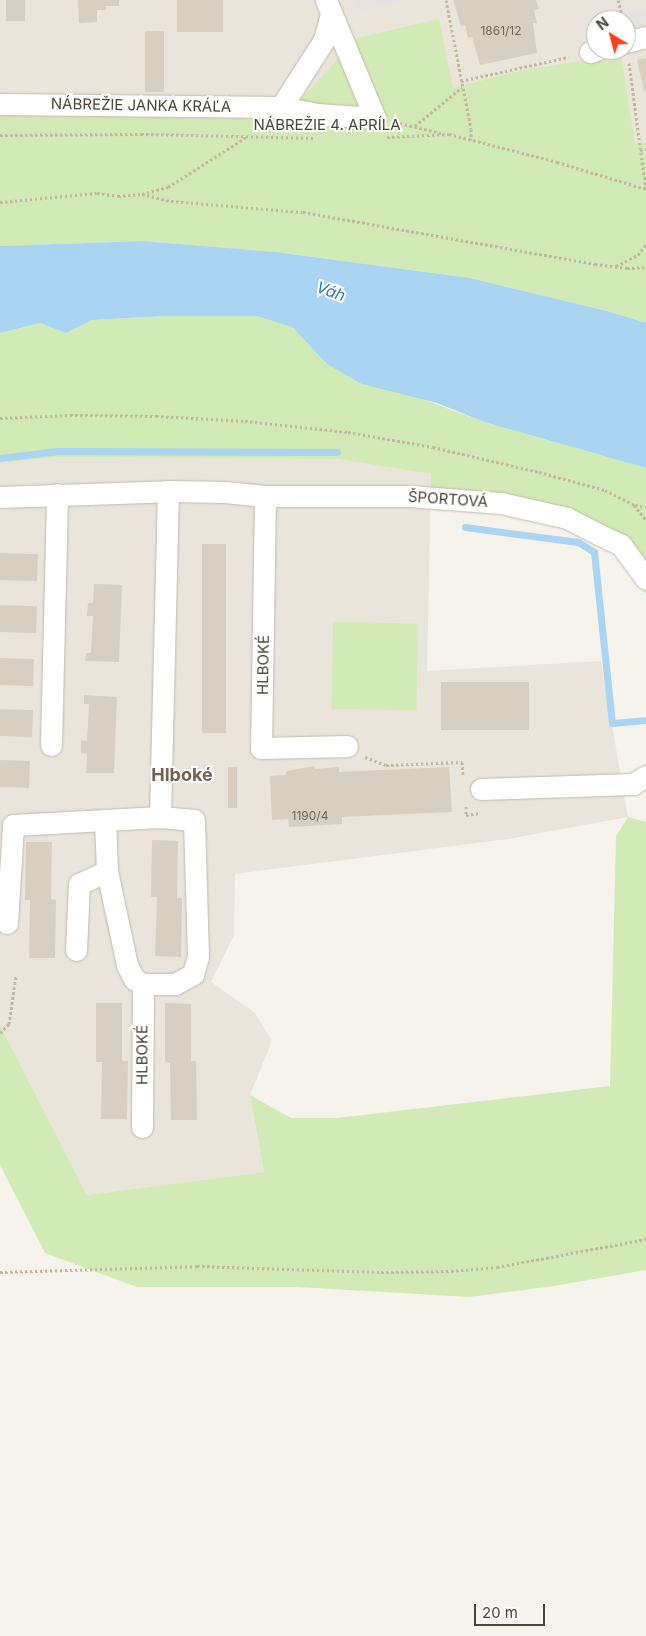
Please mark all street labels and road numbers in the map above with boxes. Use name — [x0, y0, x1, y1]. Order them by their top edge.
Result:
street label: NÁBREŽIE JANKA KRÁĽA — [51, 94, 231, 116]
street label: NÁBREŽIE 4. APRÍLA — [254, 116, 400, 134]
street label: ŠPORTOVÁ — [407, 487, 489, 511]
street label: HLBOKÉ — [253, 635, 273, 695]
street label: HLBOKÉ — [133, 1025, 151, 1085]

